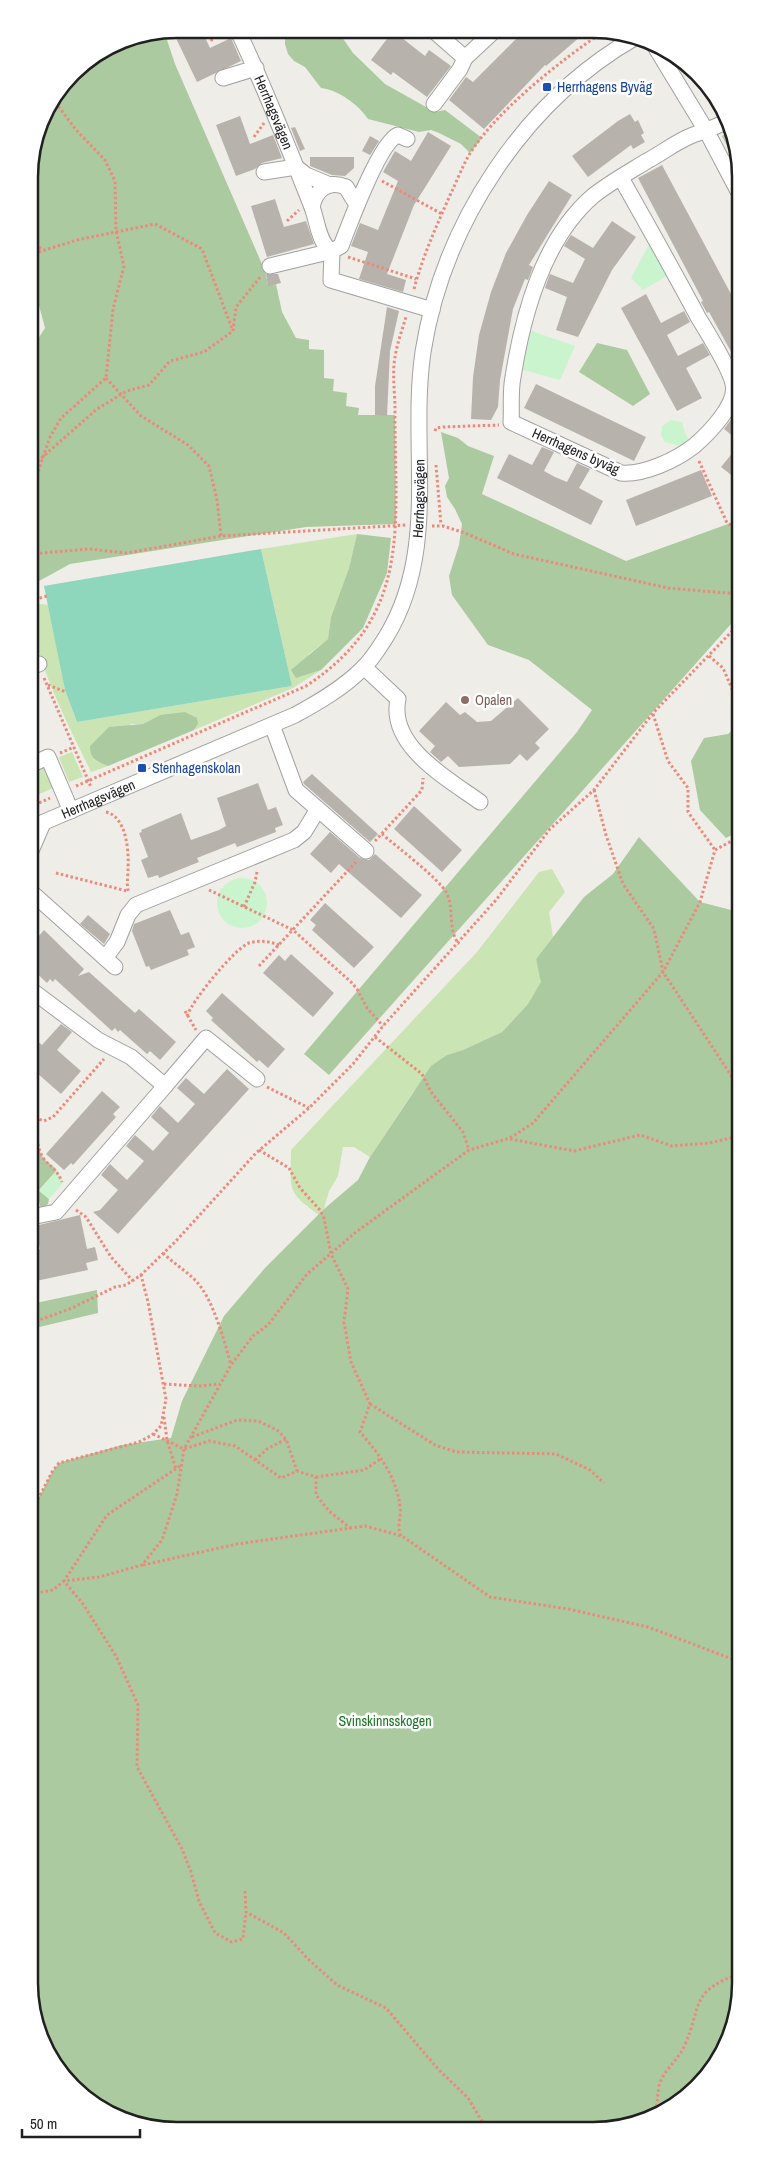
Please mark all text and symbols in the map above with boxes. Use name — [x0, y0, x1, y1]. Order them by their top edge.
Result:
street label: Herrhagsvägen — [250, 72, 297, 152]
place label: Herrhagens Byväg — [557, 78, 653, 96]
marker: Herrhagens Byväg — [541, 81, 553, 93]
street label: Herrhagens byväg — [529, 424, 623, 479]
street label: Herrhagsvägen — [408, 459, 429, 539]
place label: Opalen — [475, 691, 512, 709]
marker: Opalen — [459, 694, 471, 706]
place label: Stenhagenskolan — [152, 759, 241, 777]
marker: Stenhagenskolan — [136, 762, 148, 774]
street label: Herrhagsvägen — [58, 775, 138, 823]
park label: Svinskinnsskogen — [338, 1712, 432, 1730]
scale bar — [22, 2106, 140, 2138]
text: 50 m — [30, 2113, 57, 2134]

